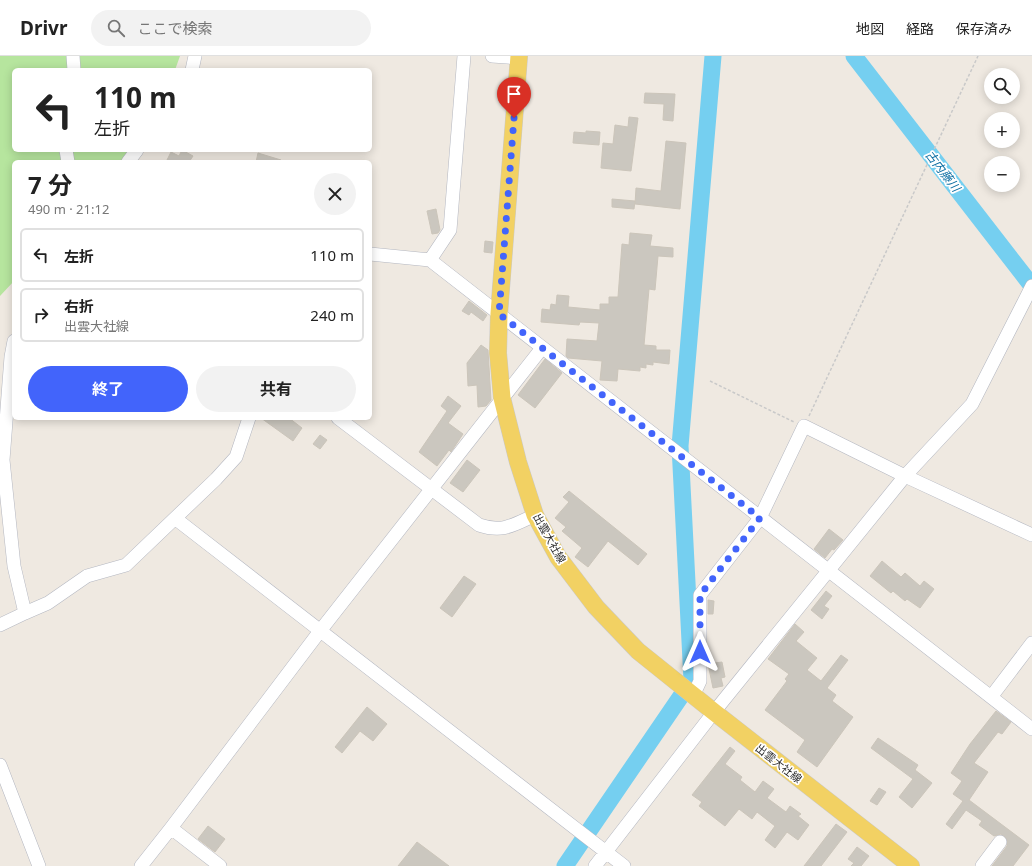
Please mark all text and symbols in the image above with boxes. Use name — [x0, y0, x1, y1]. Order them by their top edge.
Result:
search box — [91, 10, 371, 46]
text: Drivr — [20, 15, 67, 41]
icon: search — [105, 17, 127, 39]
text: ここで検索 — [137, 18, 212, 38]
text: 地図 — [856, 19, 884, 38]
text: 経路 — [906, 19, 934, 38]
text: 保存済み — [956, 19, 1012, 38]
map controls — [984, 68, 1020, 192]
button: search — [984, 68, 1020, 104]
pin — [497, 77, 531, 118]
text: 110 m — [94, 78, 177, 116]
icon: arrive — [503, 83, 525, 105]
icon: left — [28, 84, 80, 136]
button: + — [984, 112, 1020, 148]
text: 左折 — [94, 116, 130, 140]
water label: 古内藤川 — [922, 147, 966, 197]
button: − — [984, 156, 1020, 192]
text: 7 分 — [28, 168, 72, 201]
button: close — [314, 173, 356, 215]
text: 490 m · 21:12 — [28, 200, 109, 218]
icon: left — [30, 244, 52, 266]
text: 110 m — [310, 245, 354, 265]
text: 左折 — [64, 246, 94, 266]
text: 右折 — [64, 296, 94, 316]
icon: right — [30, 304, 52, 326]
text: 240 m — [310, 305, 354, 325]
text: 出雲大社線 — [64, 317, 129, 335]
button: 終了 — [28, 366, 188, 412]
button: 共有 — [196, 366, 356, 412]
street label: 出雲大社線 — [530, 510, 570, 566]
position arrow — [679, 631, 721, 673]
street label: 出雲大社線 — [753, 740, 805, 786]

